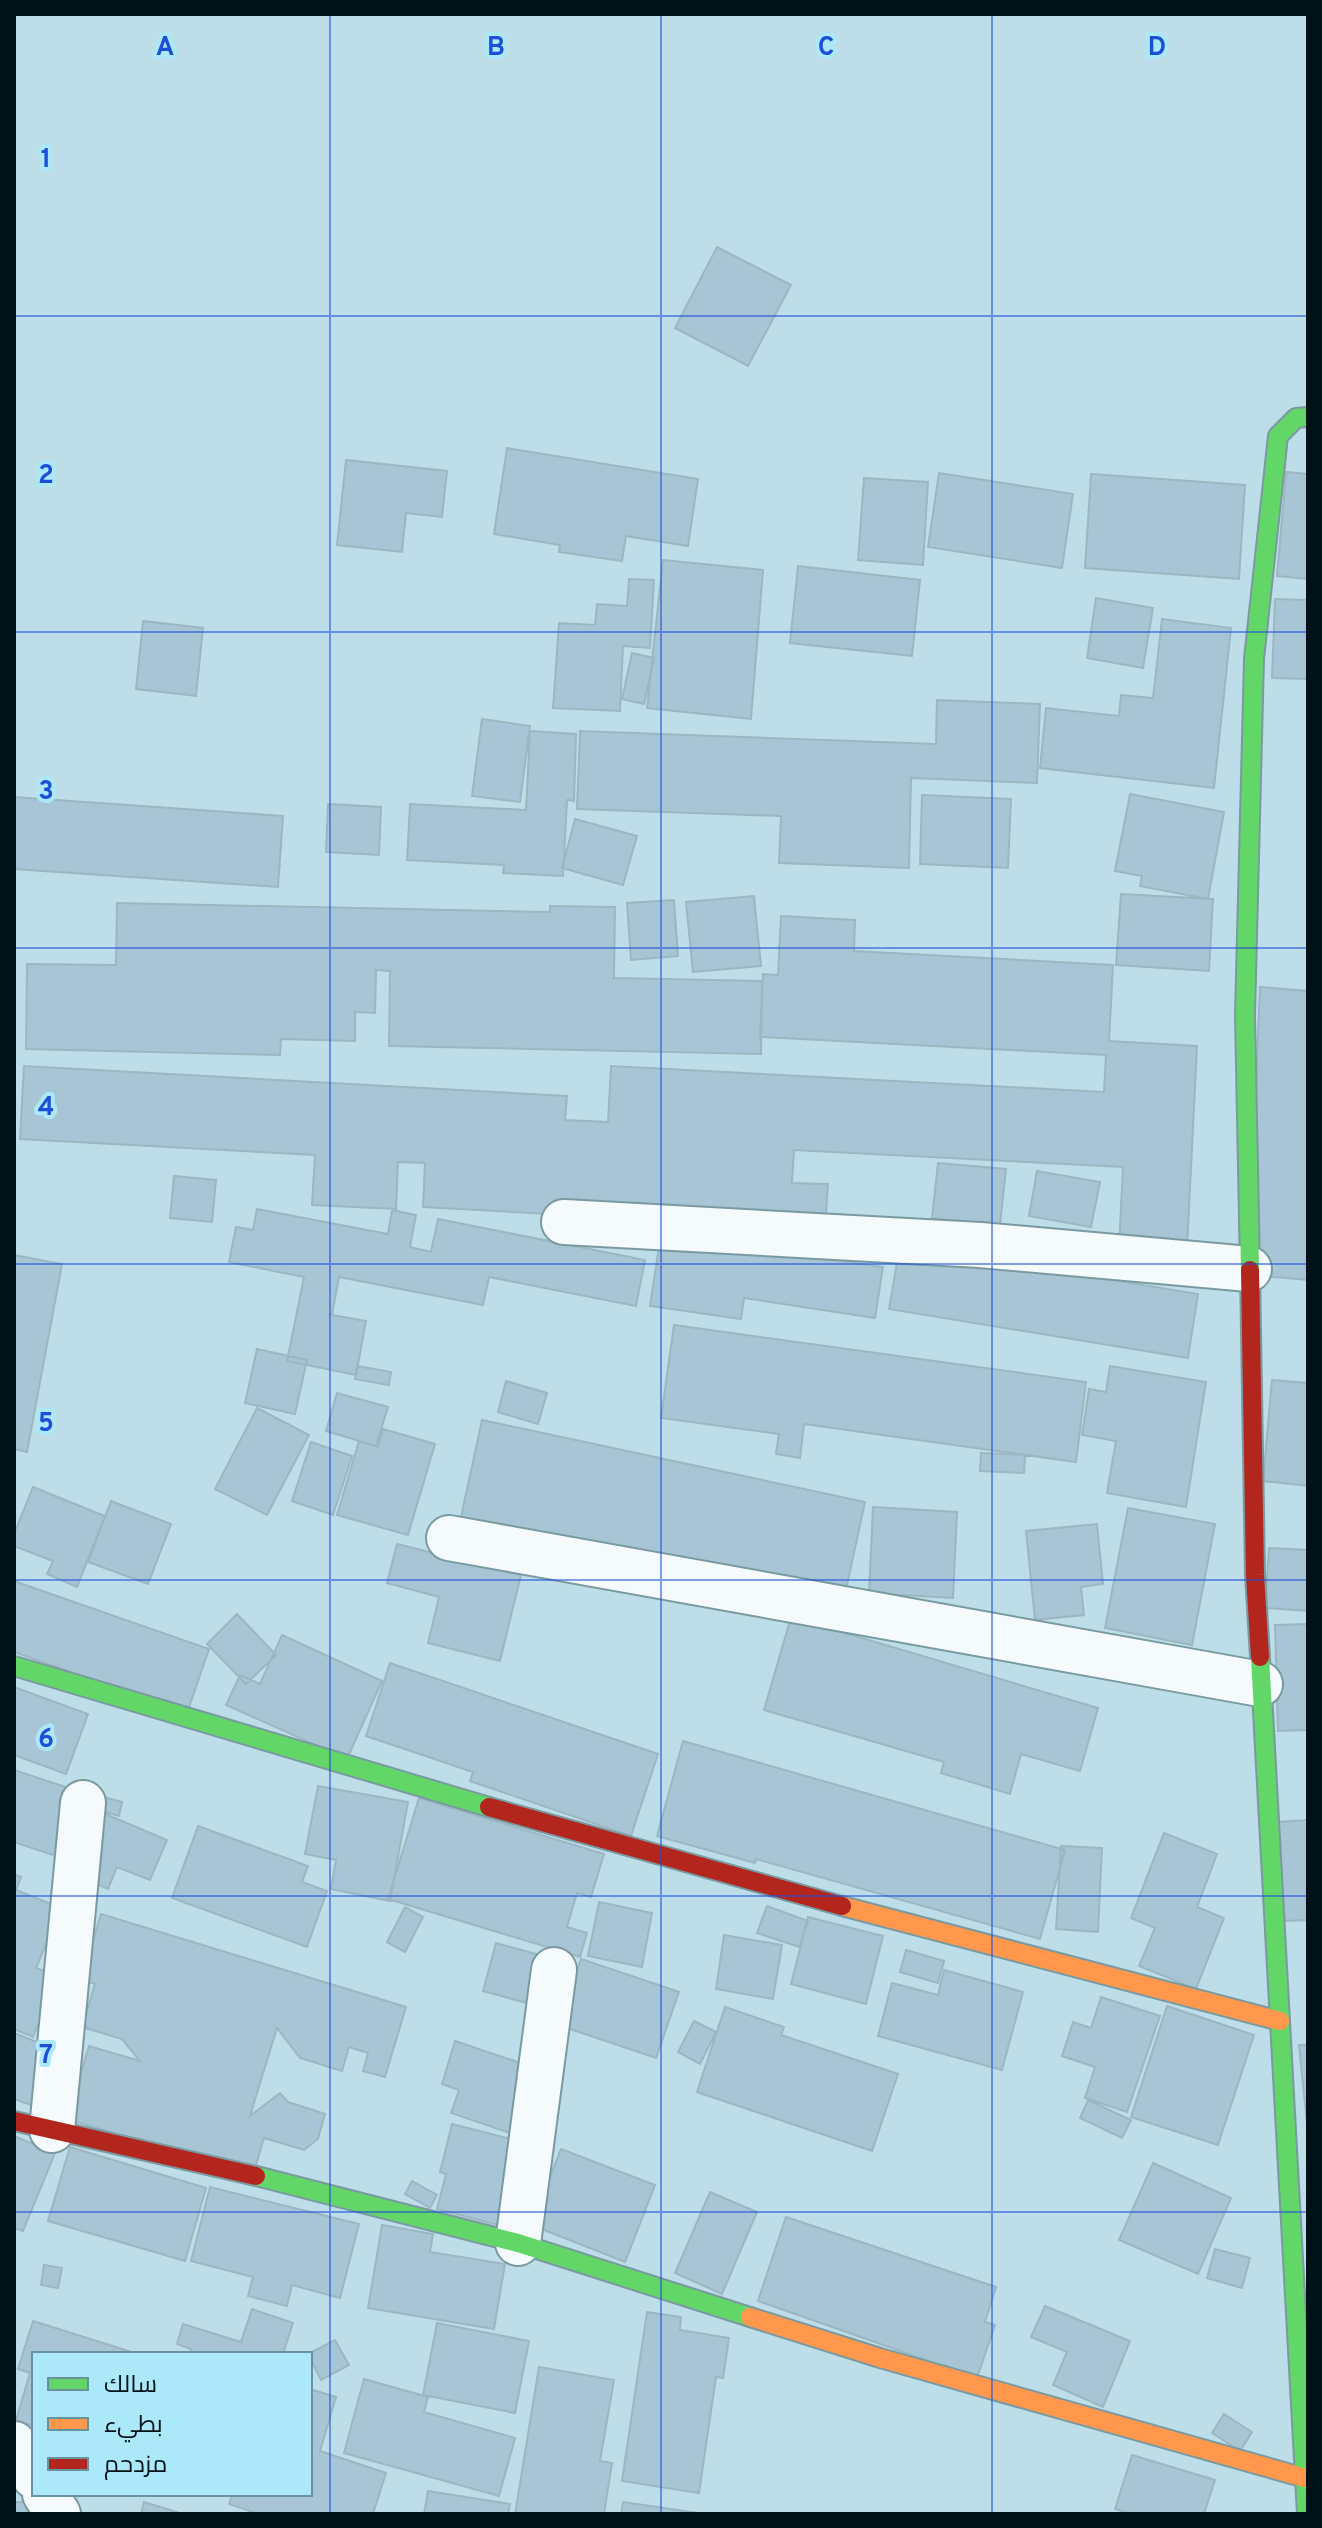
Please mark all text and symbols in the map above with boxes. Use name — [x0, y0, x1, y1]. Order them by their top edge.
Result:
text: A — [156, 32, 174, 65]
text: B — [487, 32, 505, 65]
text: C — [818, 32, 834, 65]
text: D — [1148, 32, 1166, 65]
text: 1 — [41, 144, 51, 177]
text: 2 — [38, 460, 54, 493]
text: 3 — [38, 776, 54, 809]
text: 4 — [38, 1092, 54, 1125]
text: 5 — [38, 1408, 54, 1441]
text: 6 — [38, 1724, 54, 1757]
text: 7 — [39, 2040, 53, 2073]
legend — [32, 2352, 312, 2496]
text: سالك — [104, 2371, 157, 2401]
text: بطيء — [104, 2411, 163, 2443]
text: مزدحم — [104, 2451, 167, 2481]

